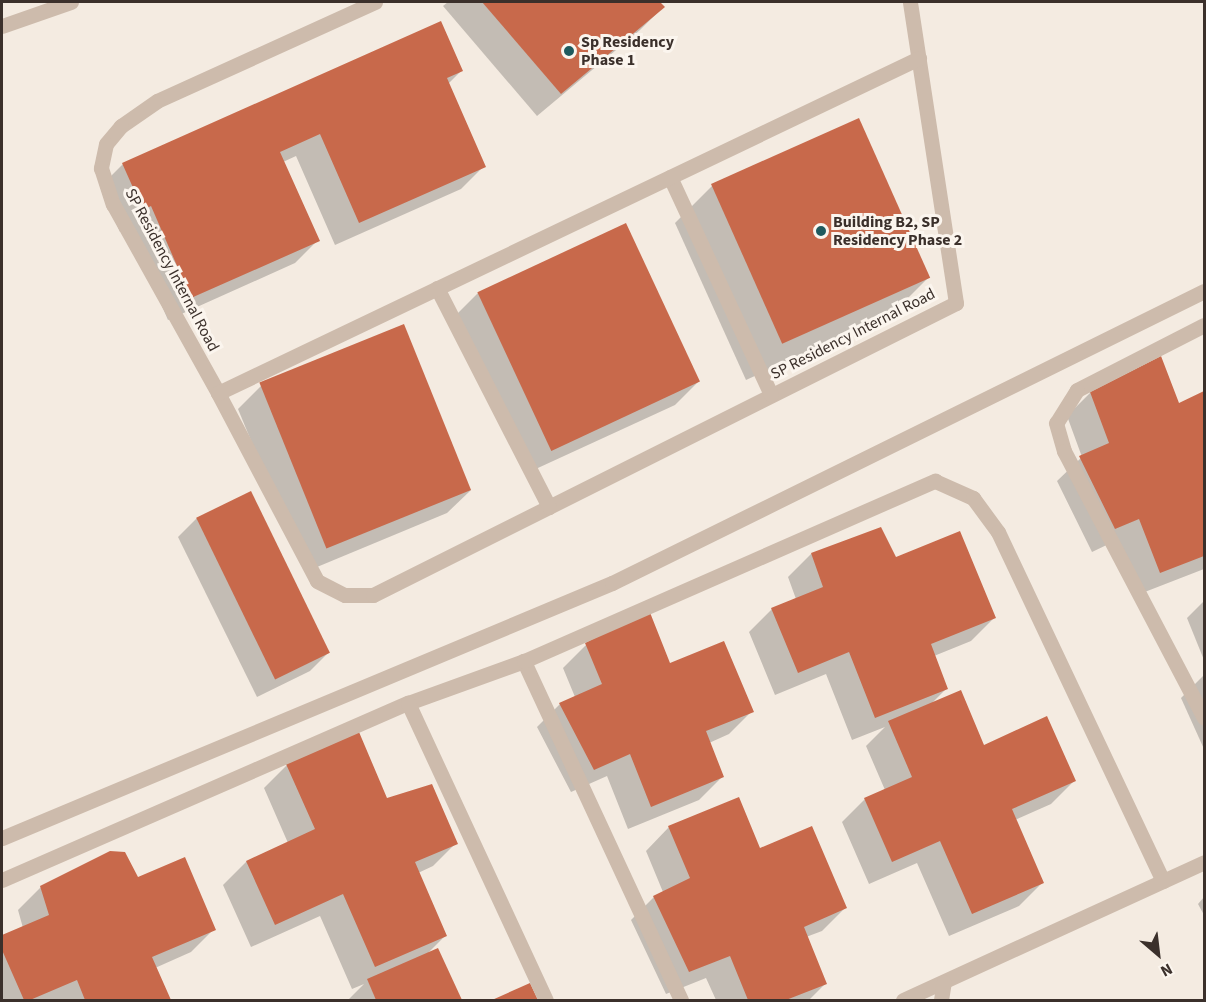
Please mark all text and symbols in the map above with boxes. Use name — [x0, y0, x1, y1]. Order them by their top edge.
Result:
place label: Sp Residency Phase 1 — [581, 32, 674, 70]
marker: Sp Residency Phase 1 — [562, 44, 576, 58]
street label: SP Residency Internal Road — [121, 185, 223, 355]
place label: Building B2, SP Residency Phase 2 — [833, 212, 962, 250]
marker: Building B2, SP Residency Phase 2 — [814, 224, 828, 238]
street label: SP Residency Internal Road — [768, 284, 938, 384]
north arrow — [1128, 924, 1188, 984]
text: N — [1157, 958, 1176, 982]

